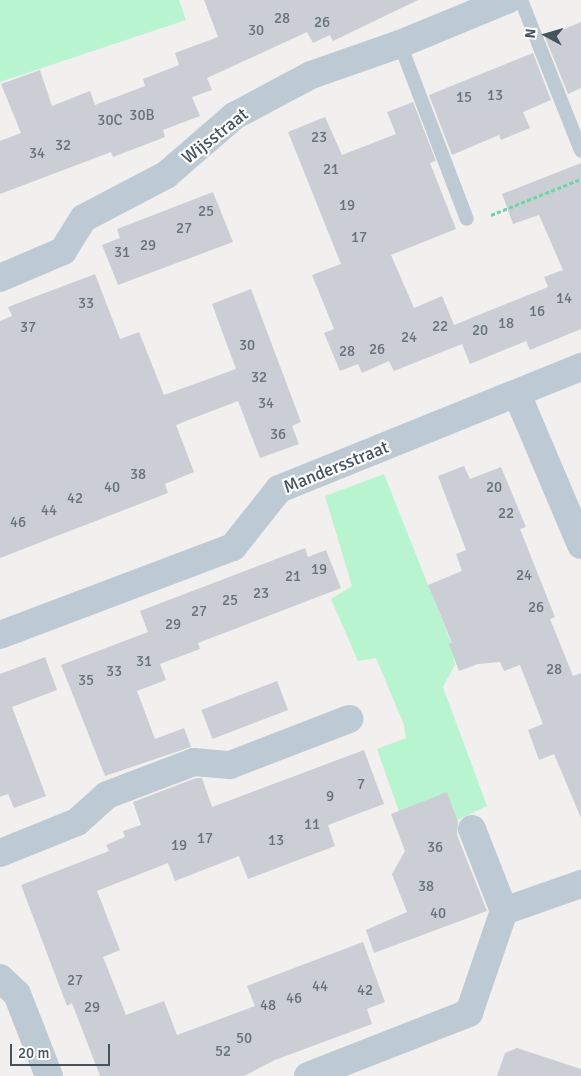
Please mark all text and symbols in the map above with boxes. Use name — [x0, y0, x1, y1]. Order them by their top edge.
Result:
house number: 28 — [274, 10, 290, 28]
north arrow — [521, 10, 571, 60]
house number: 26 — [314, 14, 330, 32]
house number: 30 — [248, 22, 264, 40]
text: N — [522, 28, 540, 39]
house number: 13 — [487, 87, 503, 105]
house number: 15 — [456, 89, 472, 107]
street label: Wijsstraat — [178, 103, 252, 169]
house number: 30B — [129, 107, 155, 125]
house number: 30C — [97, 112, 123, 130]
house number: 23 — [311, 129, 327, 147]
house number: 32 — [55, 137, 71, 155]
house number: 34 — [29, 145, 45, 163]
house number: 21 — [323, 161, 339, 179]
house number: 19 — [339, 197, 355, 215]
house number: 25 — [198, 203, 214, 221]
house number: 27 — [176, 220, 192, 238]
house number: 17 — [351, 229, 367, 247]
house number: 29 — [140, 237, 156, 255]
house number: 31 — [114, 244, 130, 262]
house number: 14 — [556, 290, 572, 308]
house number: 33 — [78, 295, 94, 313]
house number: 16 — [529, 303, 545, 321]
house number: 18 — [498, 315, 514, 333]
house number: 22 — [432, 318, 448, 336]
house number: 37 — [20, 319, 36, 337]
house number: 20 — [472, 322, 488, 340]
house number: 24 — [401, 329, 417, 347]
house number: 30 — [239, 337, 255, 355]
house number: 26 — [369, 341, 385, 359]
house number: 28 — [339, 343, 355, 361]
house number: 32 — [251, 369, 267, 387]
house number: 34 — [258, 395, 274, 413]
house number: 36 — [270, 426, 286, 444]
street label: Mandersstraat — [280, 436, 392, 498]
house number: 38 — [130, 466, 146, 484]
house number: 40 — [104, 479, 120, 497]
house number: 20 — [486, 479, 502, 497]
house number: 42 — [67, 490, 83, 508]
house number: 44 — [41, 502, 57, 520]
house number: 22 — [498, 505, 514, 523]
house number: 46 — [10, 514, 26, 532]
house number: 19 — [311, 561, 327, 579]
house number: 24 — [516, 567, 532, 585]
house number: 21 — [285, 568, 301, 586]
house number: 23 — [253, 585, 269, 603]
house number: 25 — [222, 592, 238, 610]
house number: 26 — [528, 599, 544, 617]
house number: 27 — [191, 603, 207, 621]
house number: 29 — [165, 616, 181, 634]
house number: 31 — [136, 653, 152, 671]
house number: 28 — [546, 661, 562, 679]
house number: 33 — [106, 663, 122, 681]
house number: 35 — [78, 672, 94, 690]
house number: 7 — [357, 776, 365, 794]
house number: 9 — [326, 788, 334, 806]
house number: 11 — [304, 816, 320, 834]
house number: 17 — [197, 830, 213, 848]
house number: 13 — [268, 832, 284, 850]
house number: 19 — [171, 837, 187, 855]
house number: 36 — [427, 839, 443, 857]
house number: 38 — [418, 878, 434, 896]
house number: 40 — [430, 905, 446, 923]
house number: 27 — [67, 972, 83, 990]
house number: 44 — [312, 978, 328, 996]
house number: 42 — [357, 982, 373, 1000]
house number: 46 — [286, 990, 302, 1008]
house number: 48 — [260, 997, 276, 1015]
house number: 29 — [84, 999, 100, 1017]
house number: 50 — [236, 1030, 252, 1048]
scale bar — [12, 1034, 112, 1066]
house number: 52 — [215, 1043, 231, 1061]
text: 20 m — [18, 1044, 49, 1062]

